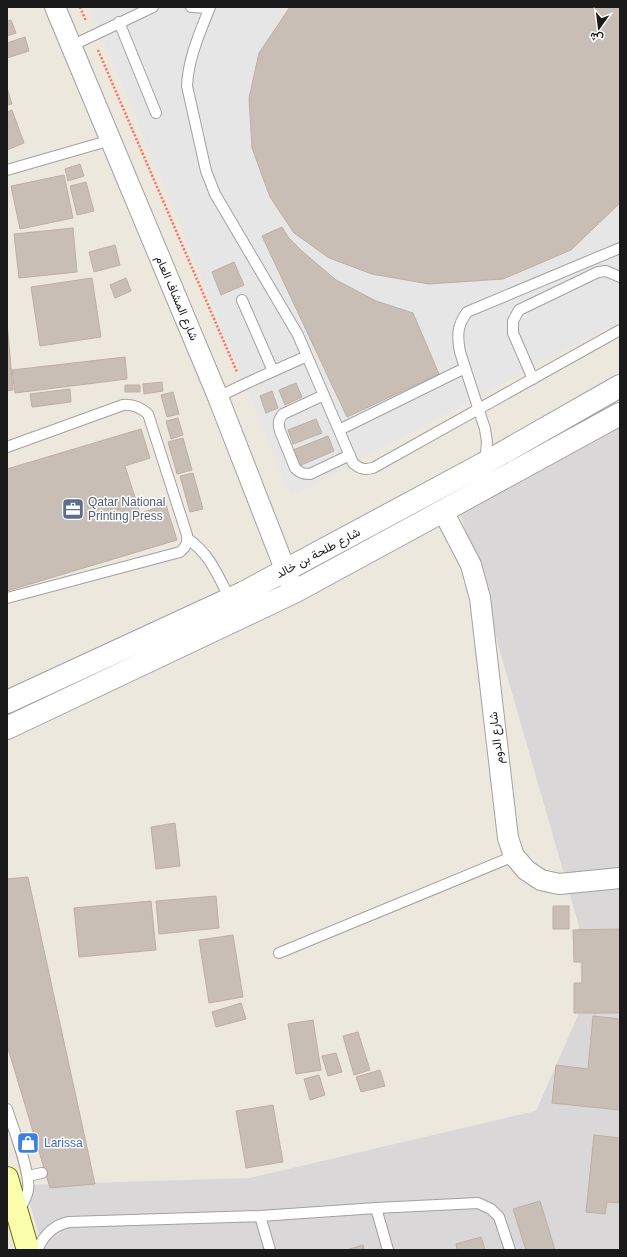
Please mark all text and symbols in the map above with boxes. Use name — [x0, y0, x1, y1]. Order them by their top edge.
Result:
north arrow — [579, 8, 619, 48]
text: ش — [589, 29, 605, 45]
street label: شارع المشاف العام — [151, 253, 201, 343]
place label: Qatar National Printing Press — [88, 495, 165, 523]
office icon: Qatar National Printing Press — [60, 496, 86, 522]
street label: شارع طلحة بن خالد — [273, 525, 363, 583]
street label: شارع الدوم — [486, 711, 508, 765]
shop icon: Larissa — [15, 1130, 41, 1156]
place label: Larissa — [44, 1136, 83, 1150]

